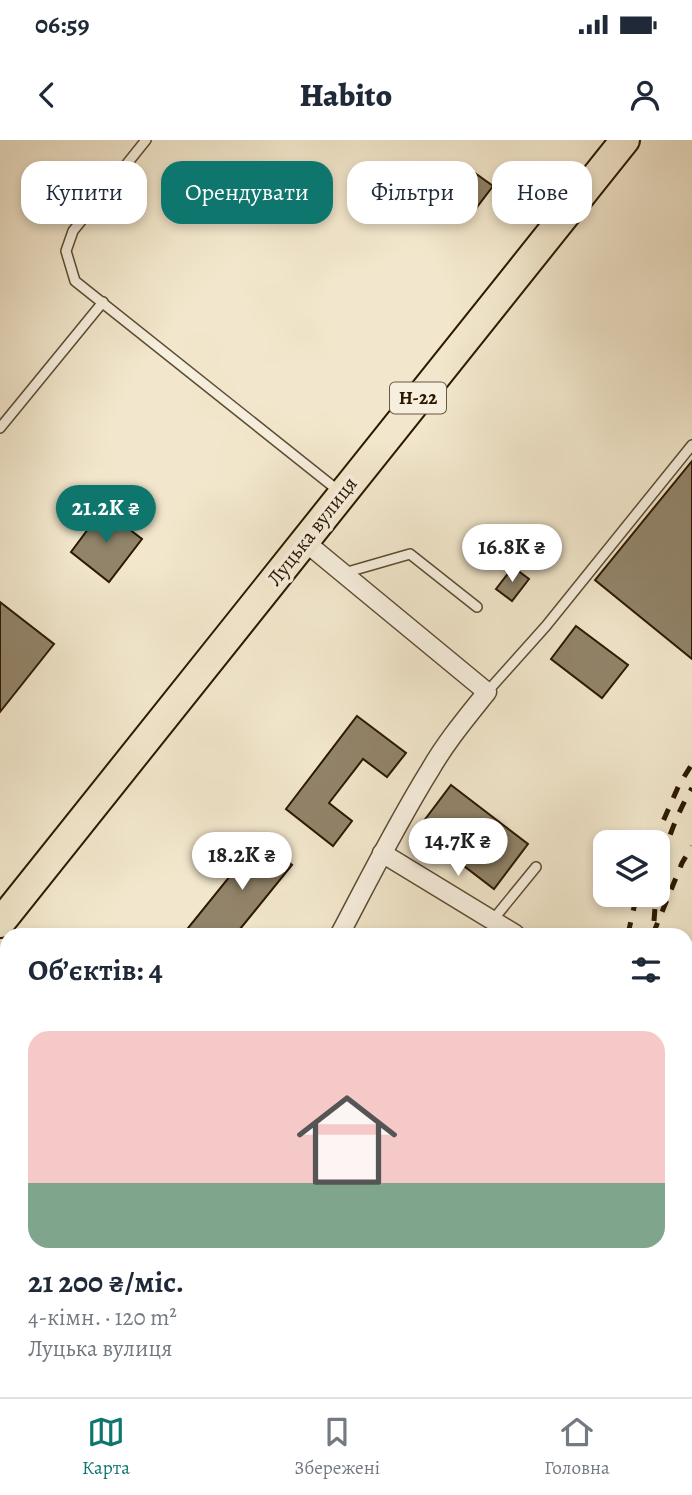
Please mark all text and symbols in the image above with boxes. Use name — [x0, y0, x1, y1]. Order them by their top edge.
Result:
text: 06:59 — [35, 7, 90, 42]
text: Habito — [300, 73, 392, 117]
icon: back — [28, 76, 66, 114]
icon: person — [626, 76, 664, 114]
chip: Купити — [21, 161, 147, 224]
chip: Орендувати — [161, 161, 333, 224]
chip: Фільтри — [347, 161, 478, 224]
chip: Нове — [492, 161, 592, 224]
road number: Н-22 — [390, 382, 446, 414]
street label: Луцька вулиця — [260, 470, 364, 592]
pin: 21.2K ₴ — [41, 486, 171, 545]
text: 21.2K ₴ — [72, 492, 140, 523]
pin: 16.8K ₴ — [447, 524, 577, 584]
text: 16.8K ₴ — [478, 531, 546, 562]
pin: 14.7K ₴ — [393, 818, 523, 878]
text: 14.7K ₴ — [425, 825, 491, 856]
map controls — [593, 830, 670, 907]
button: layers — [593, 830, 670, 907]
pin: 18.2K ₴ — [177, 832, 307, 892]
text: 18.2K ₴ — [208, 839, 276, 870]
text: Об’єктів: 4 — [28, 950, 163, 990]
icon: filters — [627, 951, 665, 989]
icon: home — [284, 1077, 410, 1203]
text: 21 200 ₴/міс. — [28, 1262, 184, 1302]
text: 4-кімн. · 120 m² — [28, 1302, 177, 1333]
text: Луцька вулиця — [28, 1333, 172, 1364]
tab: Карта — [82, 1413, 130, 1481]
tab: Збережені — [294, 1413, 380, 1481]
tab: Головна — [544, 1413, 610, 1481]

